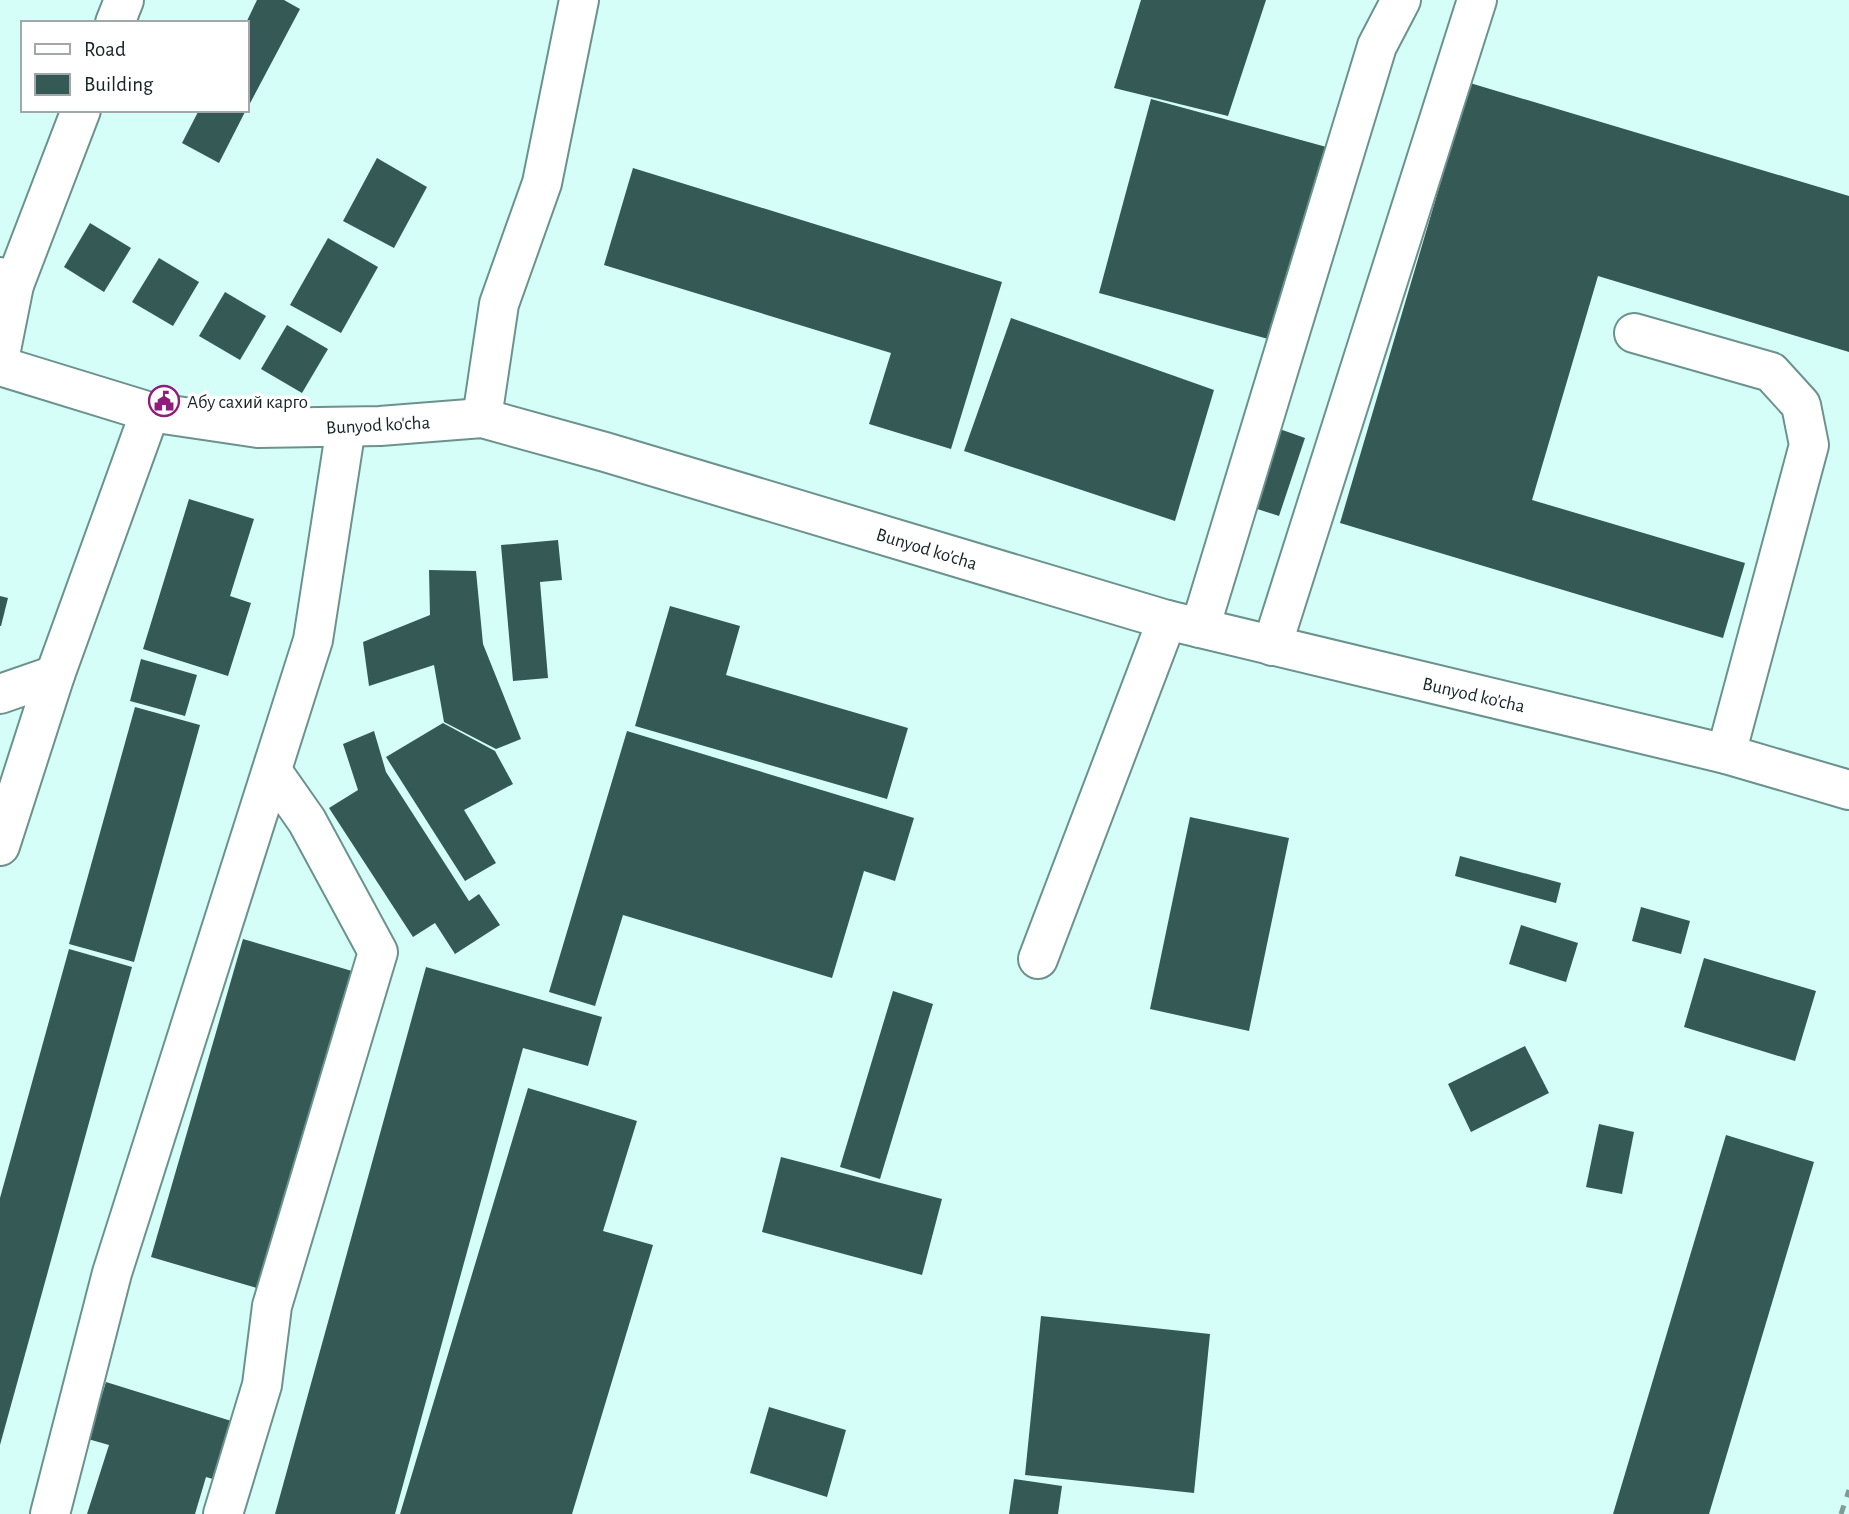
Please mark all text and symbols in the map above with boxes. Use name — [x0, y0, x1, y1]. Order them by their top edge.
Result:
legend — [21, 21, 248, 112]
text: Road — [84, 39, 126, 60]
text: Building — [84, 74, 154, 95]
public building icon: Абу сахий карго — [147, 384, 181, 418]
place label: Абу сахий карго — [187, 393, 308, 412]
street label: Bunyod ko'cha — [325, 413, 431, 438]
street label: Bunyod ko'cha — [874, 525, 979, 574]
street label: Bunyod ko'cha — [1421, 674, 1527, 717]

